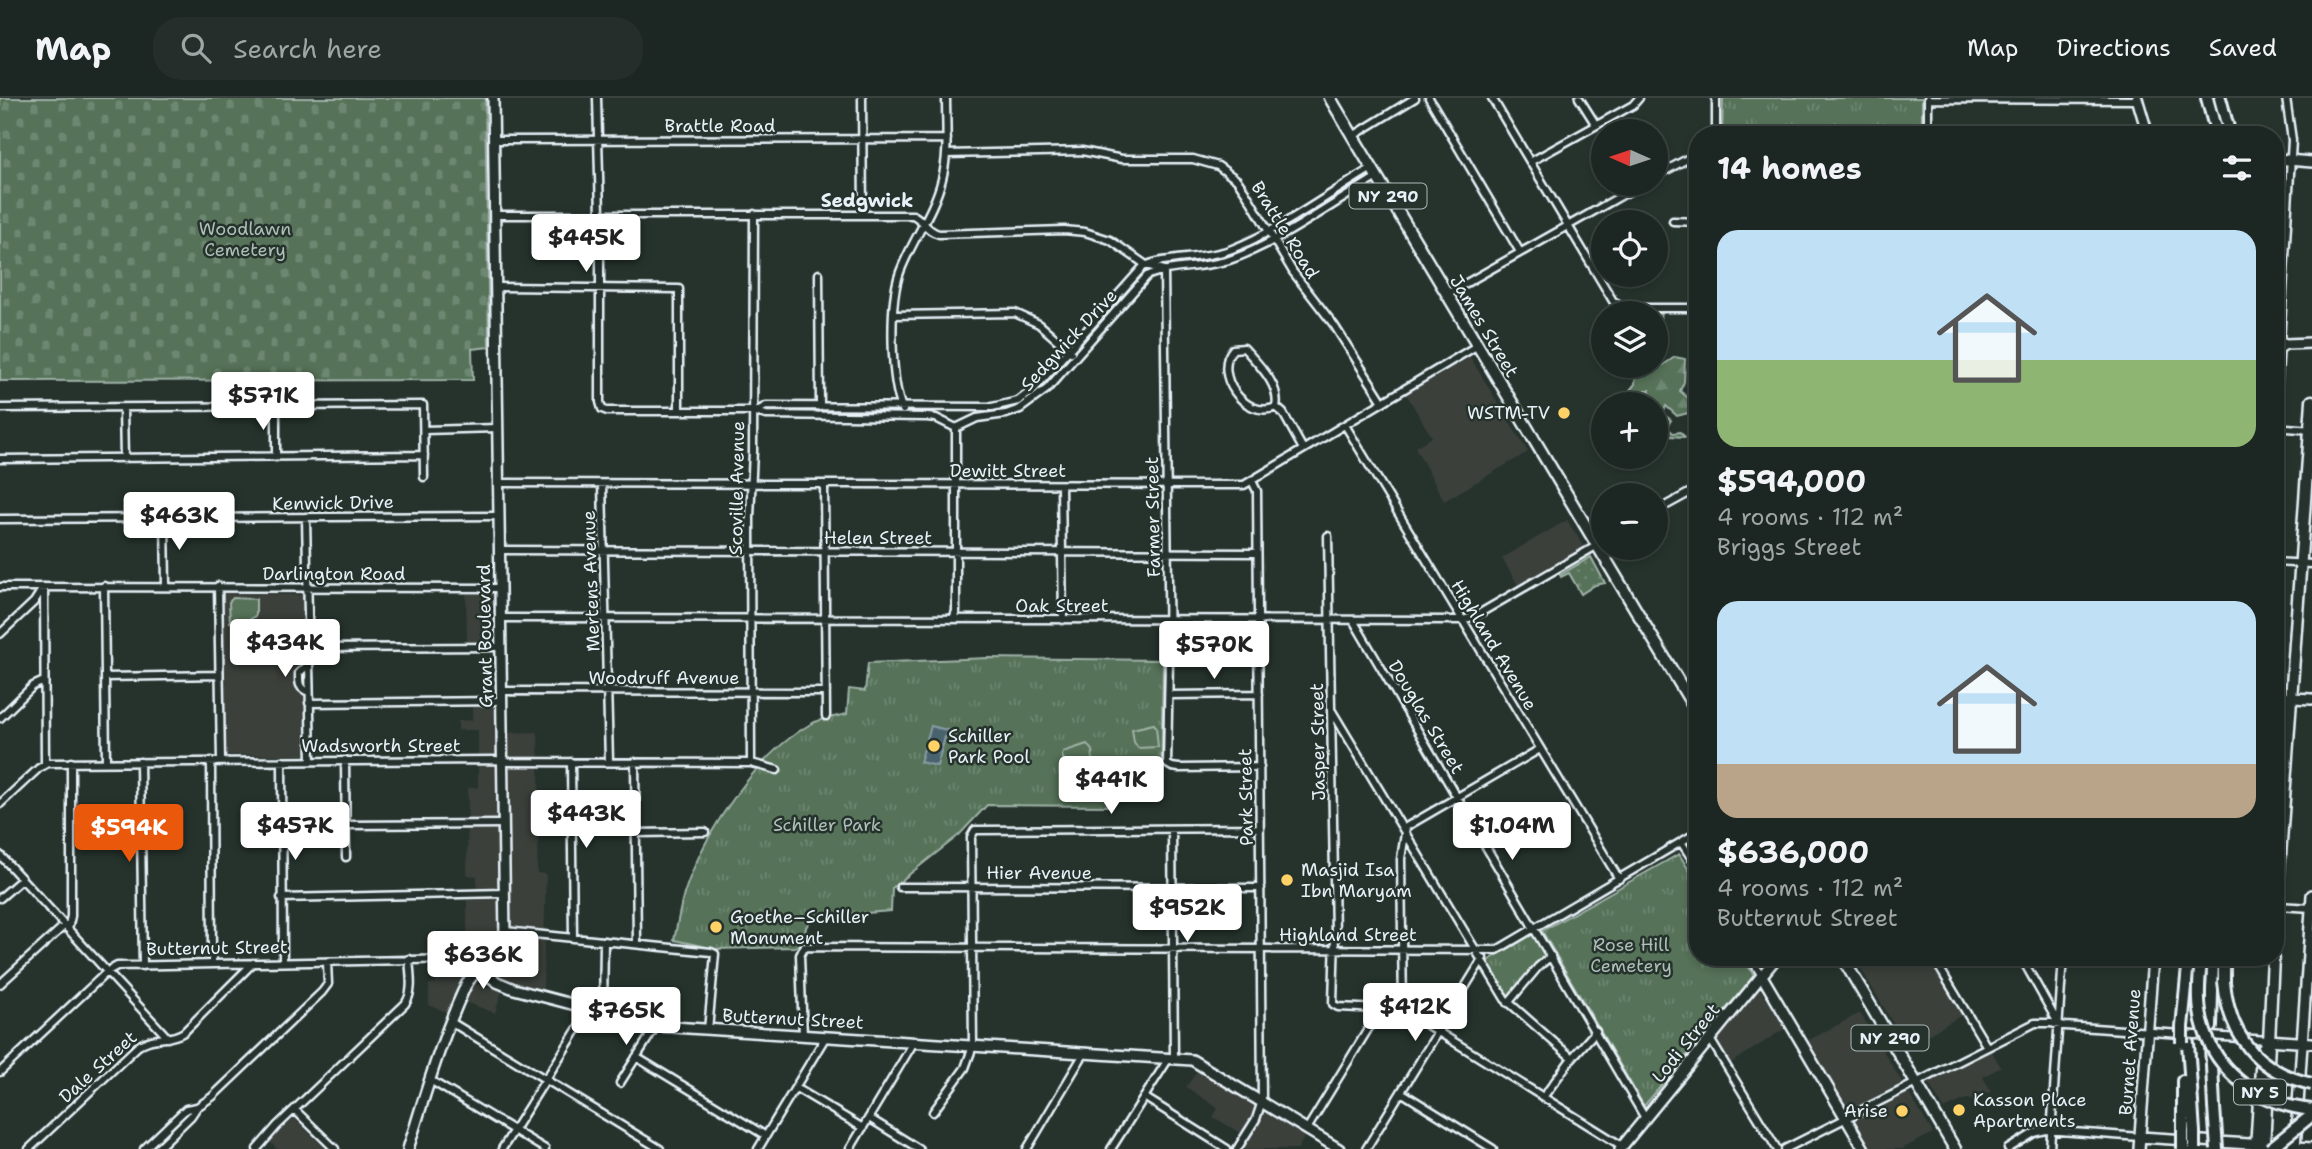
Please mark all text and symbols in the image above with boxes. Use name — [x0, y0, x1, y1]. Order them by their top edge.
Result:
search box — [153, 17, 643, 80]
text: Map — [35, 26, 111, 71]
icon: search — [177, 29, 215, 67]
text: Search here — [233, 31, 382, 66]
text: Map — [1967, 32, 2018, 64]
text: Directions — [2056, 32, 2171, 64]
text: Saved — [2209, 32, 2277, 64]
street label: Brattle Road — [665, 114, 775, 138]
north arrow — [1591, 119, 1668, 196]
map controls — [1591, 119, 1668, 560]
text: 14 homes — [1717, 148, 1862, 189]
icon: filters — [2218, 149, 2256, 187]
street label: Brattle Road — [1245, 177, 1325, 283]
road number: NY 290 — [1350, 184, 1426, 208]
district label: Sedgwick — [821, 188, 913, 213]
button: locate — [1591, 210, 1668, 287]
pin: $445K — [537, 214, 635, 274]
park label: Woodlawn Cemetery — [199, 217, 291, 262]
text: $445K — [547, 222, 625, 252]
street label: James Street — [1444, 270, 1524, 382]
icon: home — [1924, 275, 2050, 401]
street label: Sedgwick Drive — [1015, 284, 1123, 396]
button: layers — [1591, 301, 1668, 378]
pin: $571K — [214, 372, 312, 432]
text: $571K — [227, 380, 299, 410]
button: + — [1591, 392, 1668, 469]
place label: WSTM-TV — [1467, 401, 1550, 425]
marker: WSTM-TV — [1556, 405, 1572, 421]
street label: Scoville Avenue — [724, 421, 750, 555]
street label: Farmer Street — [1140, 456, 1166, 578]
street label: Dewitt Street — [950, 459, 1066, 483]
text: $594,000 — [1717, 461, 1866, 502]
button: − — [1591, 483, 1668, 560]
street label: Kenwick Drive — [272, 490, 394, 516]
pin: $463K — [130, 492, 228, 552]
text: $463K — [140, 500, 218, 530]
text: 4 rooms · 112 m² — [1717, 502, 1903, 532]
street label: Mertens Avenue — [577, 510, 605, 652]
street label: Helen Street — [824, 526, 932, 550]
text: Briggs Street — [1717, 532, 1861, 562]
street label: Darlington Road — [263, 562, 405, 586]
street label: Grant Boulevard — [472, 564, 498, 708]
street label: Highland Avenue — [1445, 575, 1543, 715]
street label: Oak Street — [1015, 594, 1109, 618]
pin: $434K — [236, 620, 334, 679]
pin: $570K — [1165, 622, 1263, 681]
text: $434K — [246, 627, 324, 657]
text: $570K — [1175, 629, 1253, 659]
icon: home — [1924, 646, 2050, 772]
street label: Douglas Street — [1383, 656, 1469, 778]
street label: Woodruff Avenue — [588, 666, 740, 690]
street label: Jasper Street — [1305, 683, 1331, 801]
place label: Schiller Park Pool — [948, 724, 1030, 769]
street label: Wadsworth Street — [301, 734, 461, 758]
marker: Schiller Park Pool — [926, 738, 942, 754]
street label: Park Street — [1233, 748, 1259, 846]
pin: $441K — [1062, 756, 1160, 816]
text: $441K — [1075, 764, 1147, 794]
pin: $443K — [537, 790, 635, 850]
text: $443K — [547, 798, 625, 828]
pin: $457K — [246, 802, 344, 862]
pin: $1.04M — [1455, 802, 1569, 862]
pin: $594K — [80, 804, 178, 864]
text: $457K — [257, 810, 333, 840]
text: $1.04M — [1469, 810, 1555, 840]
text: $594K — [90, 812, 168, 842]
park label: Schiller Park — [773, 813, 881, 837]
text: $636,000 — [1717, 832, 1869, 873]
place label: Masjid Isa Ibn Maryam — [1301, 858, 1412, 903]
street label: Hier Avenue — [986, 861, 1092, 885]
marker: Masjid Isa Ibn Maryam — [1279, 872, 1295, 888]
text: 4 rooms · 112 m² — [1717, 873, 1903, 903]
pin: $952K — [1138, 884, 1236, 944]
text: $952K — [1149, 892, 1225, 922]
text: Butternut Street — [1717, 903, 1898, 933]
place label: Goethe–Schiller Monument — [730, 905, 869, 950]
marker: Goethe–Schiller Monument — [708, 919, 724, 935]
street label: Highland Street — [1279, 923, 1417, 947]
pin: $636K — [434, 932, 532, 991]
park label: Rose Hill Cemetery — [1590, 933, 1672, 978]
street label: Butternut Street — [146, 935, 288, 961]
text: $636K — [443, 939, 523, 969]
pin: $412K — [1366, 984, 1464, 1043]
pin: $765K — [577, 988, 675, 1047]
street label: Burnet Avenue — [2114, 988, 2146, 1116]
text: $412K — [1379, 991, 1451, 1021]
text: $765K — [587, 995, 665, 1025]
street label: Lodi Street — [1647, 998, 1726, 1088]
street label: Butternut Street — [722, 1003, 864, 1035]
street label: Dale Street — [54, 1025, 142, 1108]
road number: NY 290 — [1852, 1026, 1928, 1050]
road number: NY 5 — [2234, 1080, 2286, 1104]
place label: Kasson Place Apartments — [1973, 1088, 2086, 1133]
place label: Arise — [1844, 1099, 1888, 1123]
marker: Kasson Place Apartments — [1951, 1102, 1967, 1118]
marker: Arise — [1894, 1103, 1910, 1119]

